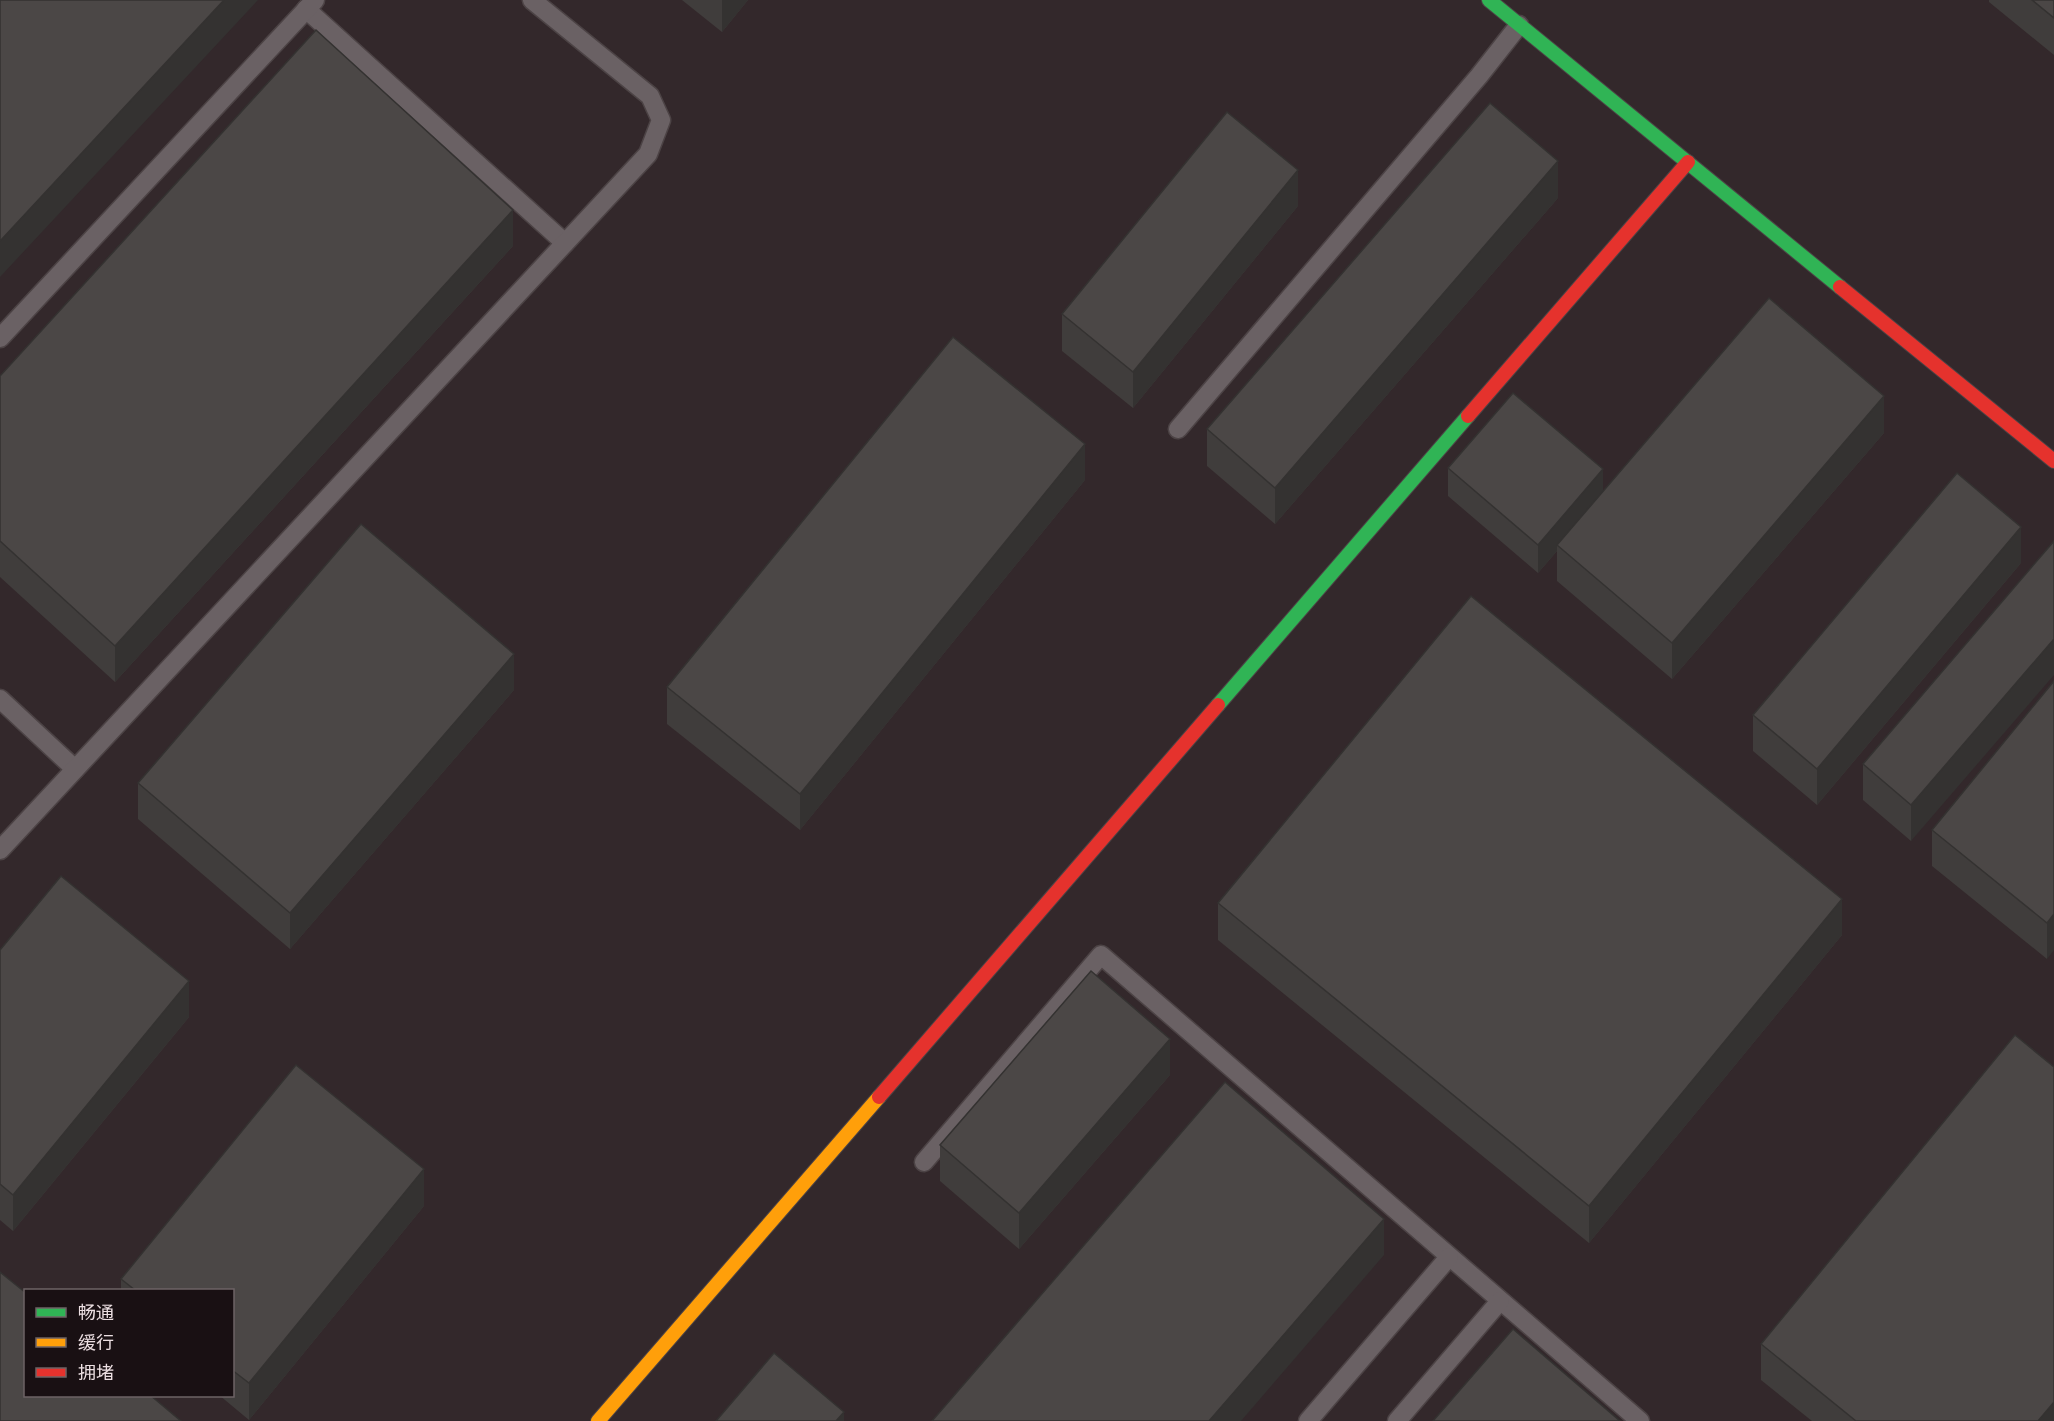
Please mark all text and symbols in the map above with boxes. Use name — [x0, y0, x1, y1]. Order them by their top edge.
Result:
legend — [24, 1289, 234, 1397]
text: 畅通 — [78, 1301, 114, 1325]
text: 缓行 — [78, 1331, 114, 1355]
text: 拥堵 — [78, 1361, 114, 1385]

